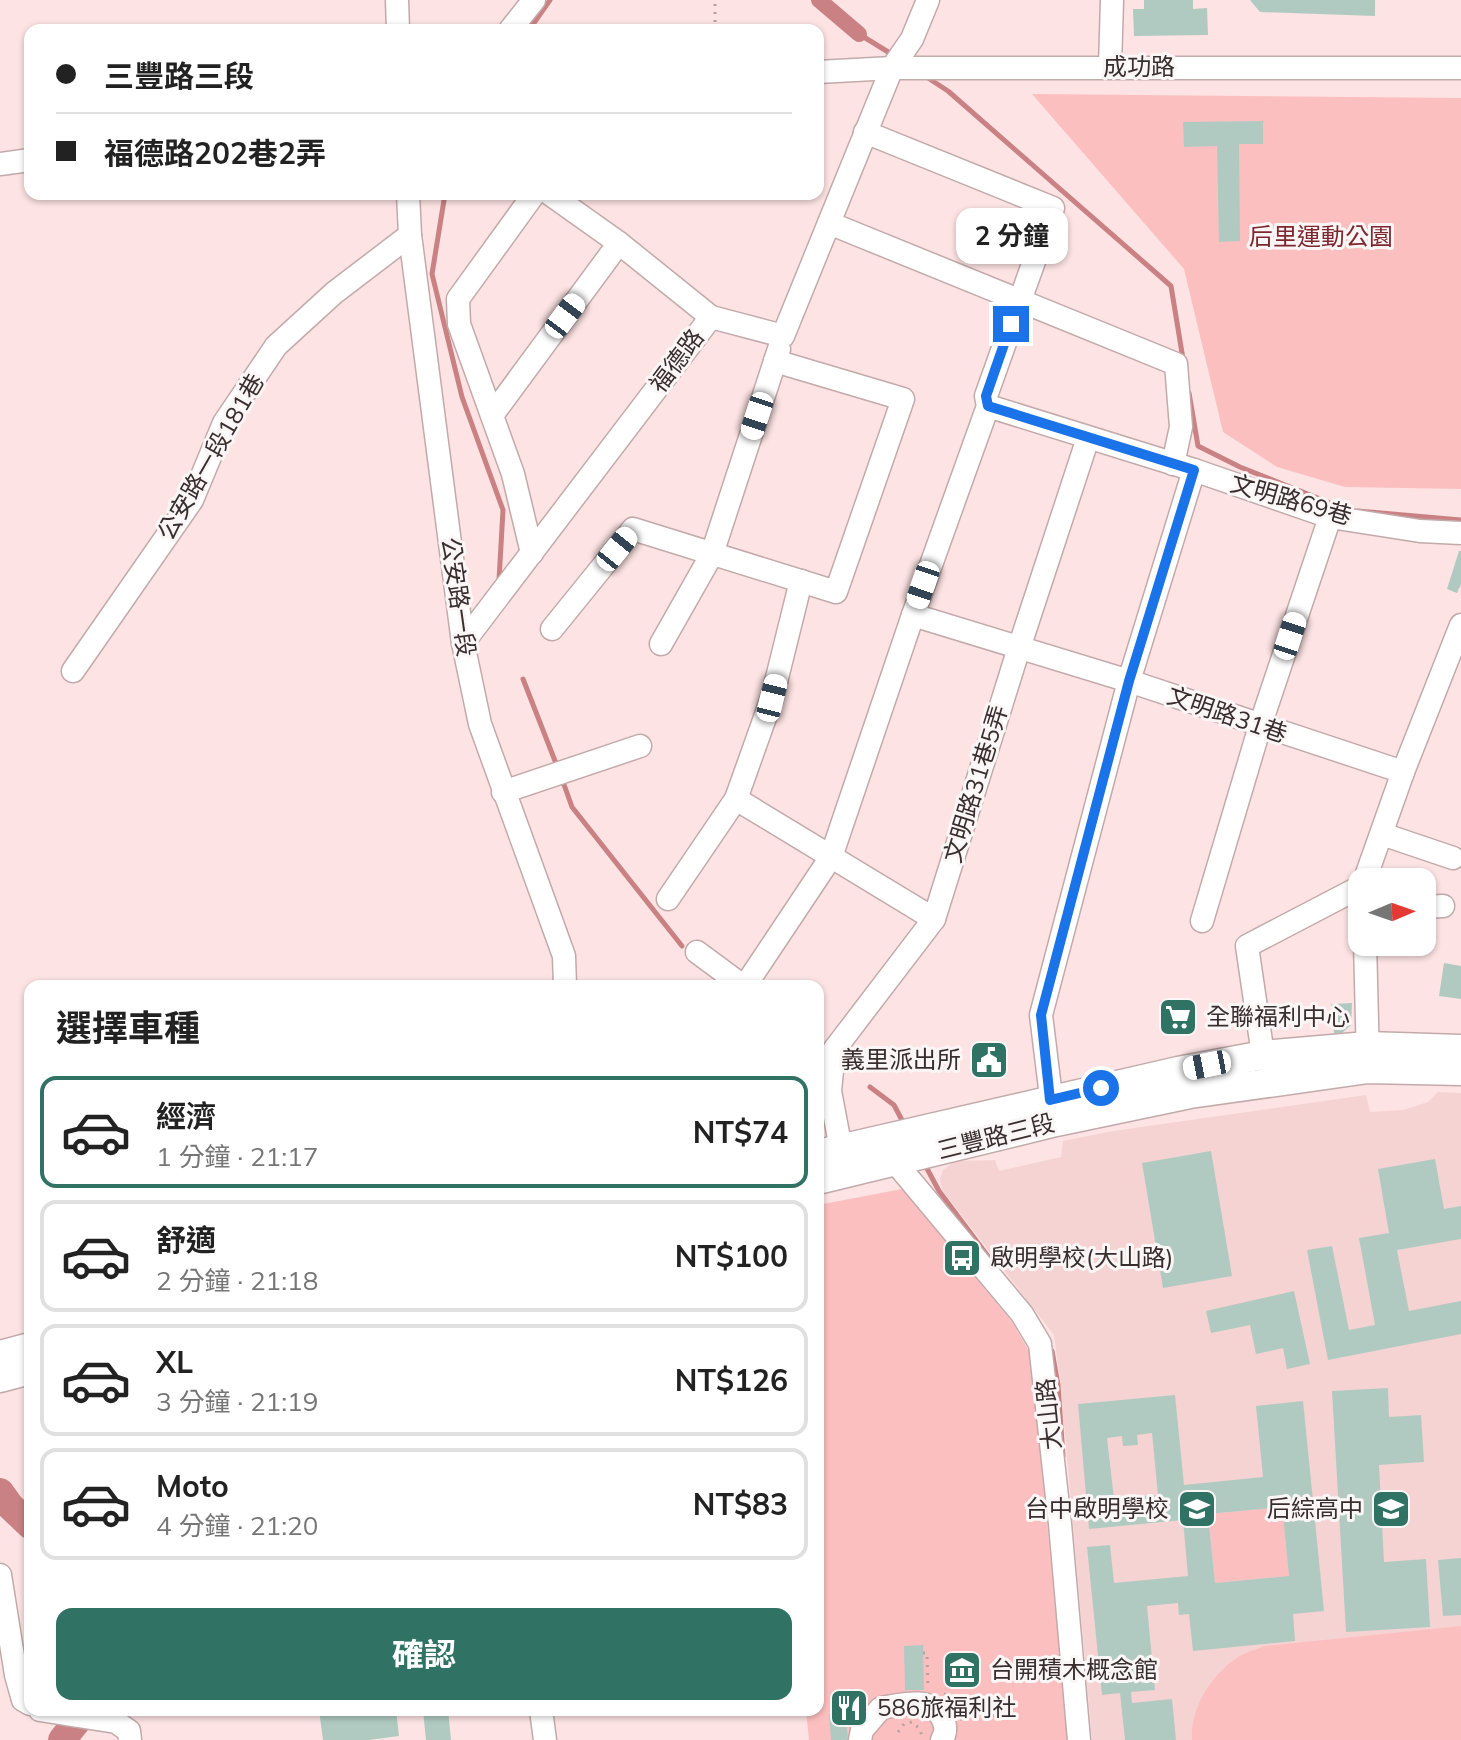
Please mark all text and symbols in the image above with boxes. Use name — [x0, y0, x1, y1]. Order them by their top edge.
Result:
street label: 成功路 — [1103, 51, 1175, 81]
text: 三豐路三段 — [104, 57, 254, 95]
text: 福德路202巷2弄 — [104, 134, 326, 172]
callout: 2 分鐘 — [955, 208, 1067, 264]
text: 2 分鐘 — [975, 219, 1049, 252]
park label: 后里運動公園 — [1249, 221, 1393, 251]
car — [541, 290, 589, 342]
route end — [993, 306, 1029, 342]
street label: 福德路 — [643, 323, 710, 398]
street label: 公安路一段181巷 — [150, 368, 270, 545]
car — [738, 389, 776, 443]
street label: 文明路69巷 — [1227, 467, 1355, 531]
car — [593, 523, 641, 575]
street label: 公安路一段 — [436, 535, 482, 658]
car — [904, 558, 942, 612]
car — [1271, 609, 1309, 663]
car — [755, 672, 789, 724]
street label: 文明路31巷 — [1163, 680, 1291, 749]
street label: 文明路31巷5弄 — [937, 701, 1013, 866]
north arrow — [1348, 868, 1436, 956]
map controls — [1348, 868, 1436, 956]
supermarket icon: 全聯福利中心 — [1157, 996, 1199, 1038]
place label: 全聯福利中心 — [1206, 1001, 1350, 1031]
text: 選擇車種 — [56, 1005, 200, 1050]
public building icon: 義里派出所 — [968, 1039, 1010, 1081]
place label: 義里派出所 — [841, 1044, 961, 1074]
car — [1181, 1049, 1233, 1081]
route start — [1083, 1070, 1119, 1106]
icon: car — [60, 1096, 132, 1168]
text: 經濟 — [156, 1097, 216, 1135]
street label: 三豐路三段 — [934, 1107, 1058, 1165]
text: NT$74 — [693, 1113, 788, 1151]
text: 1 分鐘 · 21:17 — [156, 1140, 318, 1173]
icon: car — [60, 1220, 132, 1292]
text: 舒適 — [156, 1221, 216, 1259]
text: NT$100 — [675, 1237, 788, 1275]
bus stop icon: 啟明學校(大山路) — [941, 1237, 983, 1279]
place label: 啟明學校(大山路) — [990, 1242, 1173, 1272]
text: 2 分鐘 · 21:18 — [156, 1264, 318, 1297]
text: XL — [156, 1343, 193, 1381]
icon: car — [60, 1344, 132, 1416]
text: NT$126 — [675, 1361, 788, 1399]
street label: 大山路 — [1029, 1377, 1067, 1451]
text: 3 分鐘 · 21:19 — [156, 1385, 318, 1418]
text: Moto — [156, 1467, 229, 1505]
icon: car — [60, 1468, 132, 1540]
text: NT$83 — [693, 1485, 788, 1523]
school or university icon: 台中啟明學校 — [1176, 1488, 1218, 1530]
school or university icon: 后綜高中 — [1370, 1488, 1412, 1530]
place label: 台中啟明學校 — [1025, 1493, 1169, 1523]
place label: 后綜高中 — [1267, 1493, 1363, 1523]
text: 4 分鐘 · 21:20 — [156, 1509, 318, 1542]
button: 確認 — [56, 1608, 792, 1700]
museum icon: 台開積木概念館 — [941, 1649, 983, 1691]
place label: 台開積木概念館 — [990, 1654, 1158, 1684]
restaurant icon: 586旅福利社 — [828, 1687, 870, 1729]
place label: 586旅福利社 — [877, 1692, 1016, 1722]

